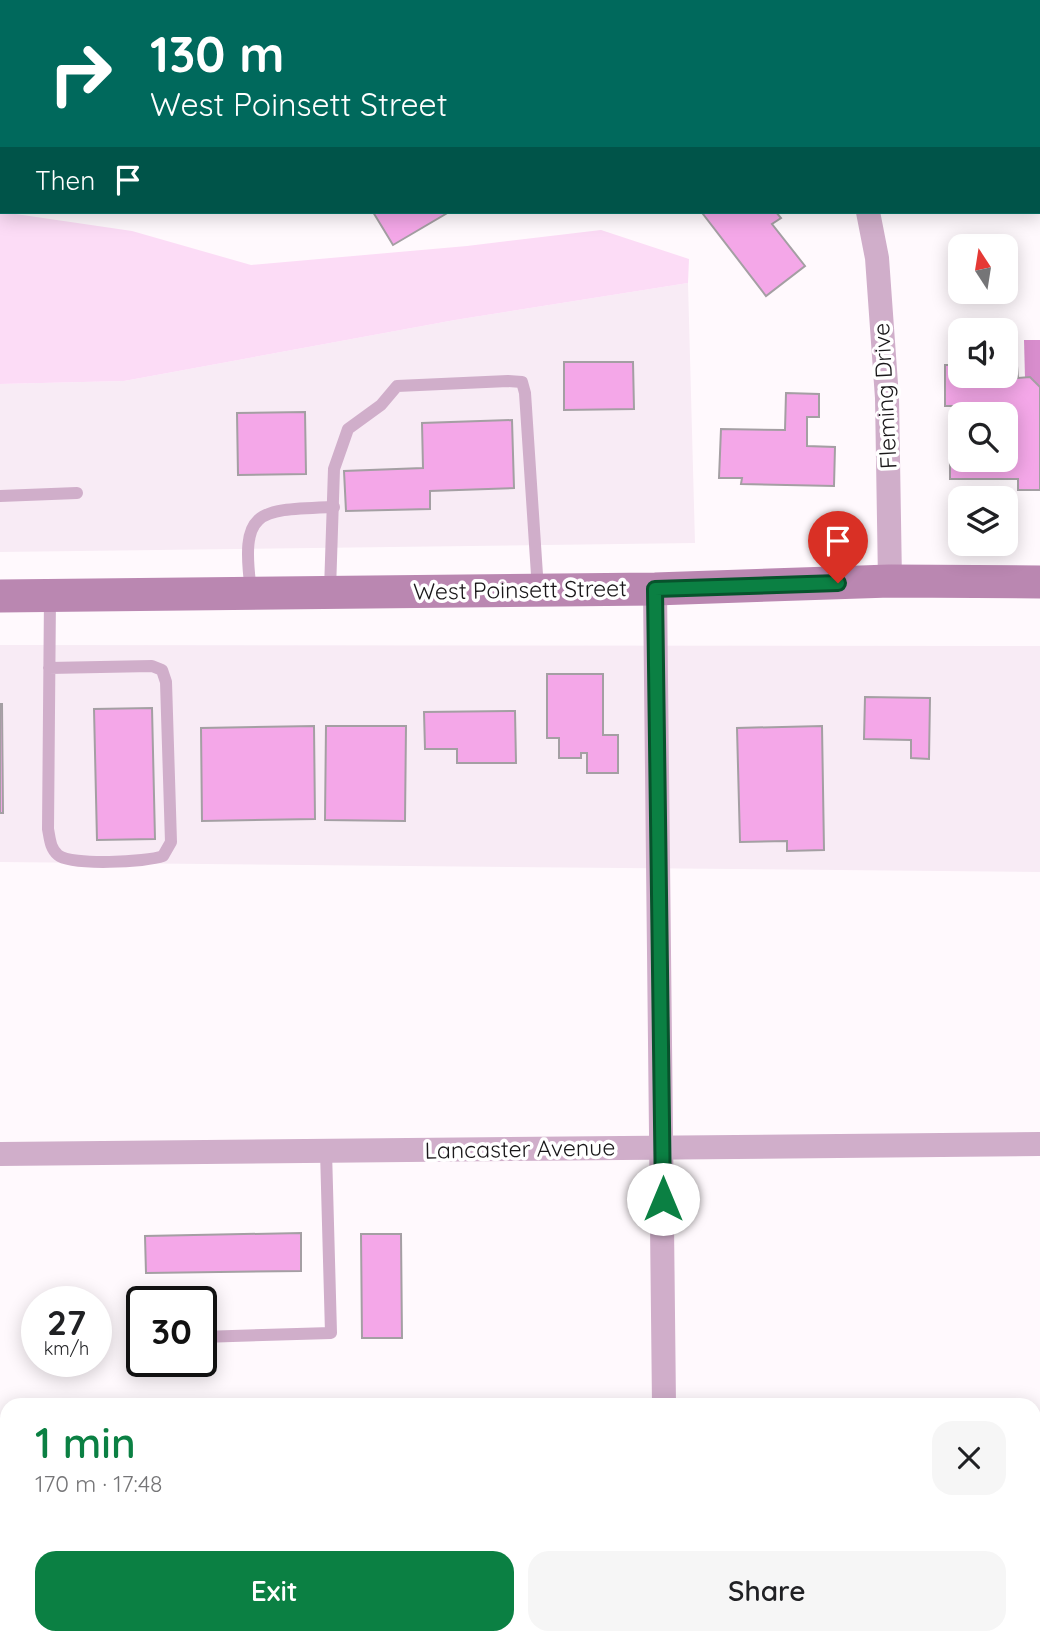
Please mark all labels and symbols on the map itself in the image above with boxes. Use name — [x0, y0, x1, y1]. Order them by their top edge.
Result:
north arrow — [948, 234, 1018, 304]
street label: Fleming Drive — [866, 322, 903, 470]
pin — [808, 511, 868, 583]
street label: West Poinsett Street — [413, 573, 627, 606]
street label: Lancaster Avenue — [424, 1132, 616, 1165]
position arrow — [626, 1162, 700, 1236]
speed limit sign: 30 — [126, 1286, 217, 1377]

